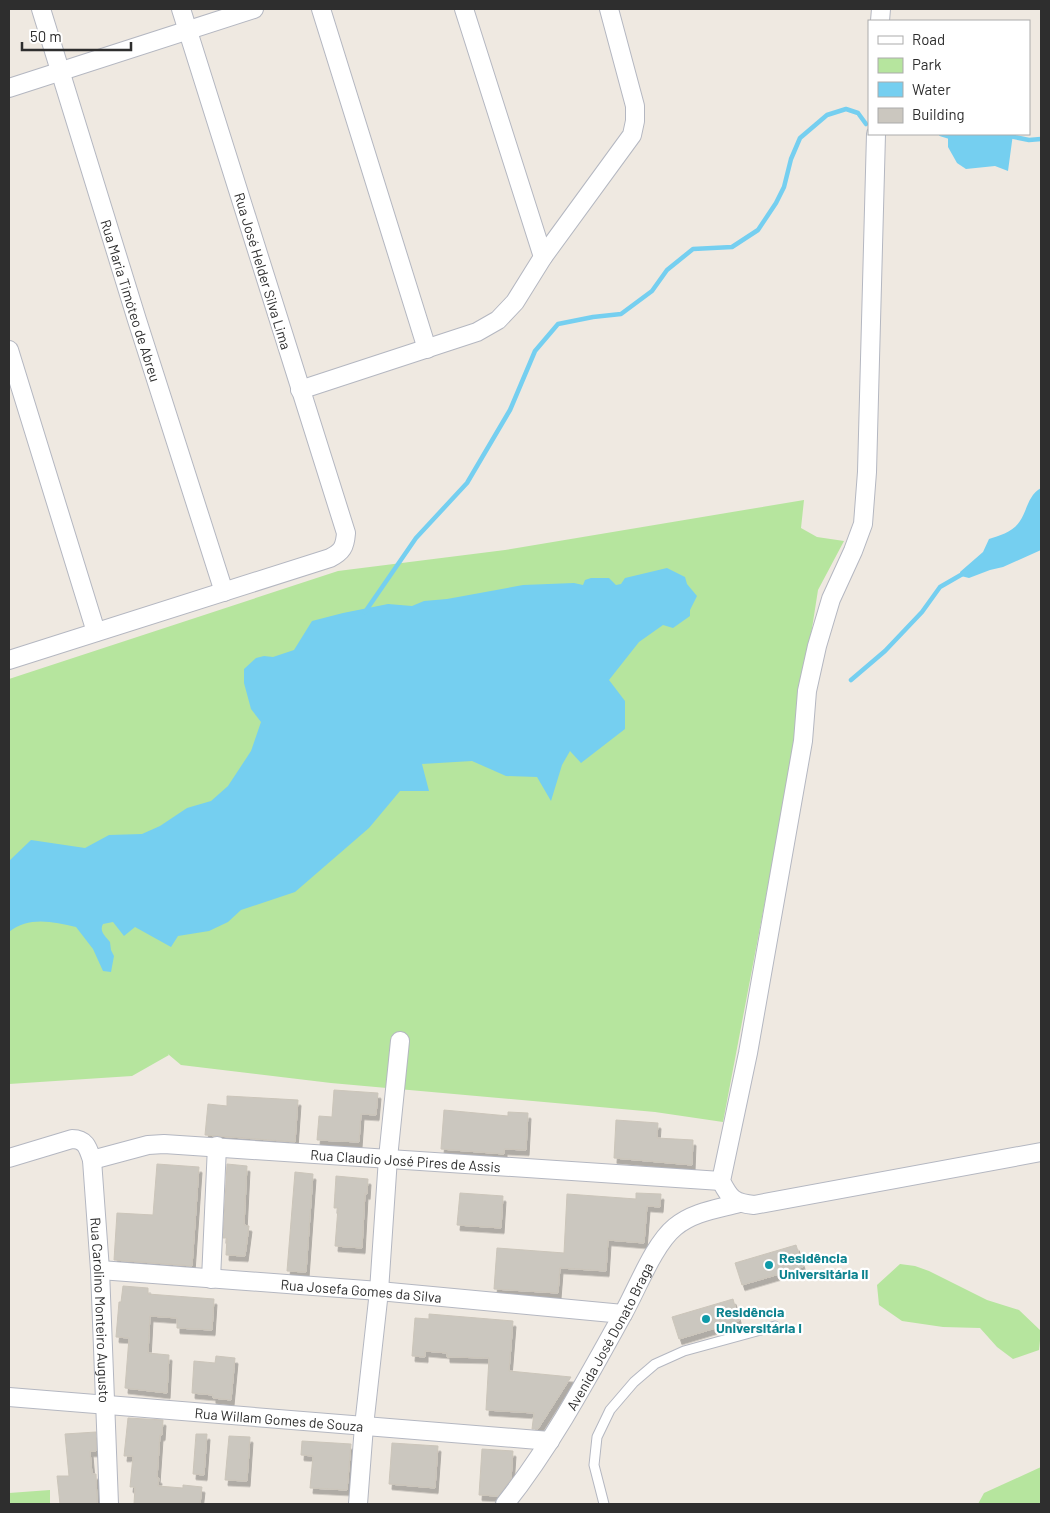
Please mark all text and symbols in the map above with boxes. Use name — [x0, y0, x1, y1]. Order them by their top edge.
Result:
scale bar — [22, 20, 131, 52]
legend — [868, 20, 1030, 135]
text: 50 m — [30, 27, 62, 45]
text: Road — [912, 30, 945, 48]
text: Park — [912, 55, 942, 73]
text: Water — [912, 80, 951, 98]
text: Building — [912, 105, 965, 123]
street label: Rua José Helder Silva Lima — [231, 190, 295, 352]
street label: Rua Maria Timóteo de Abreu — [98, 217, 165, 384]
street label: Rua Claudio José Pires de Assis — [310, 1145, 501, 1175]
street label: Rua Carolino Monteiro Augusto — [88, 1217, 114, 1403]
place label: Residência Universitária II — [779, 1249, 869, 1282]
street label: Avenida José Donato Braga — [562, 1259, 656, 1413]
marker: Residência Universitária II — [763, 1259, 775, 1271]
street label: Rua Josefa Gomes da Silva — [280, 1275, 442, 1305]
place label: Residência Universitária I — [716, 1303, 802, 1336]
marker: Residência Universitária I — [700, 1313, 712, 1325]
street label: Rua Willam Gomes de Souza — [194, 1404, 364, 1434]

